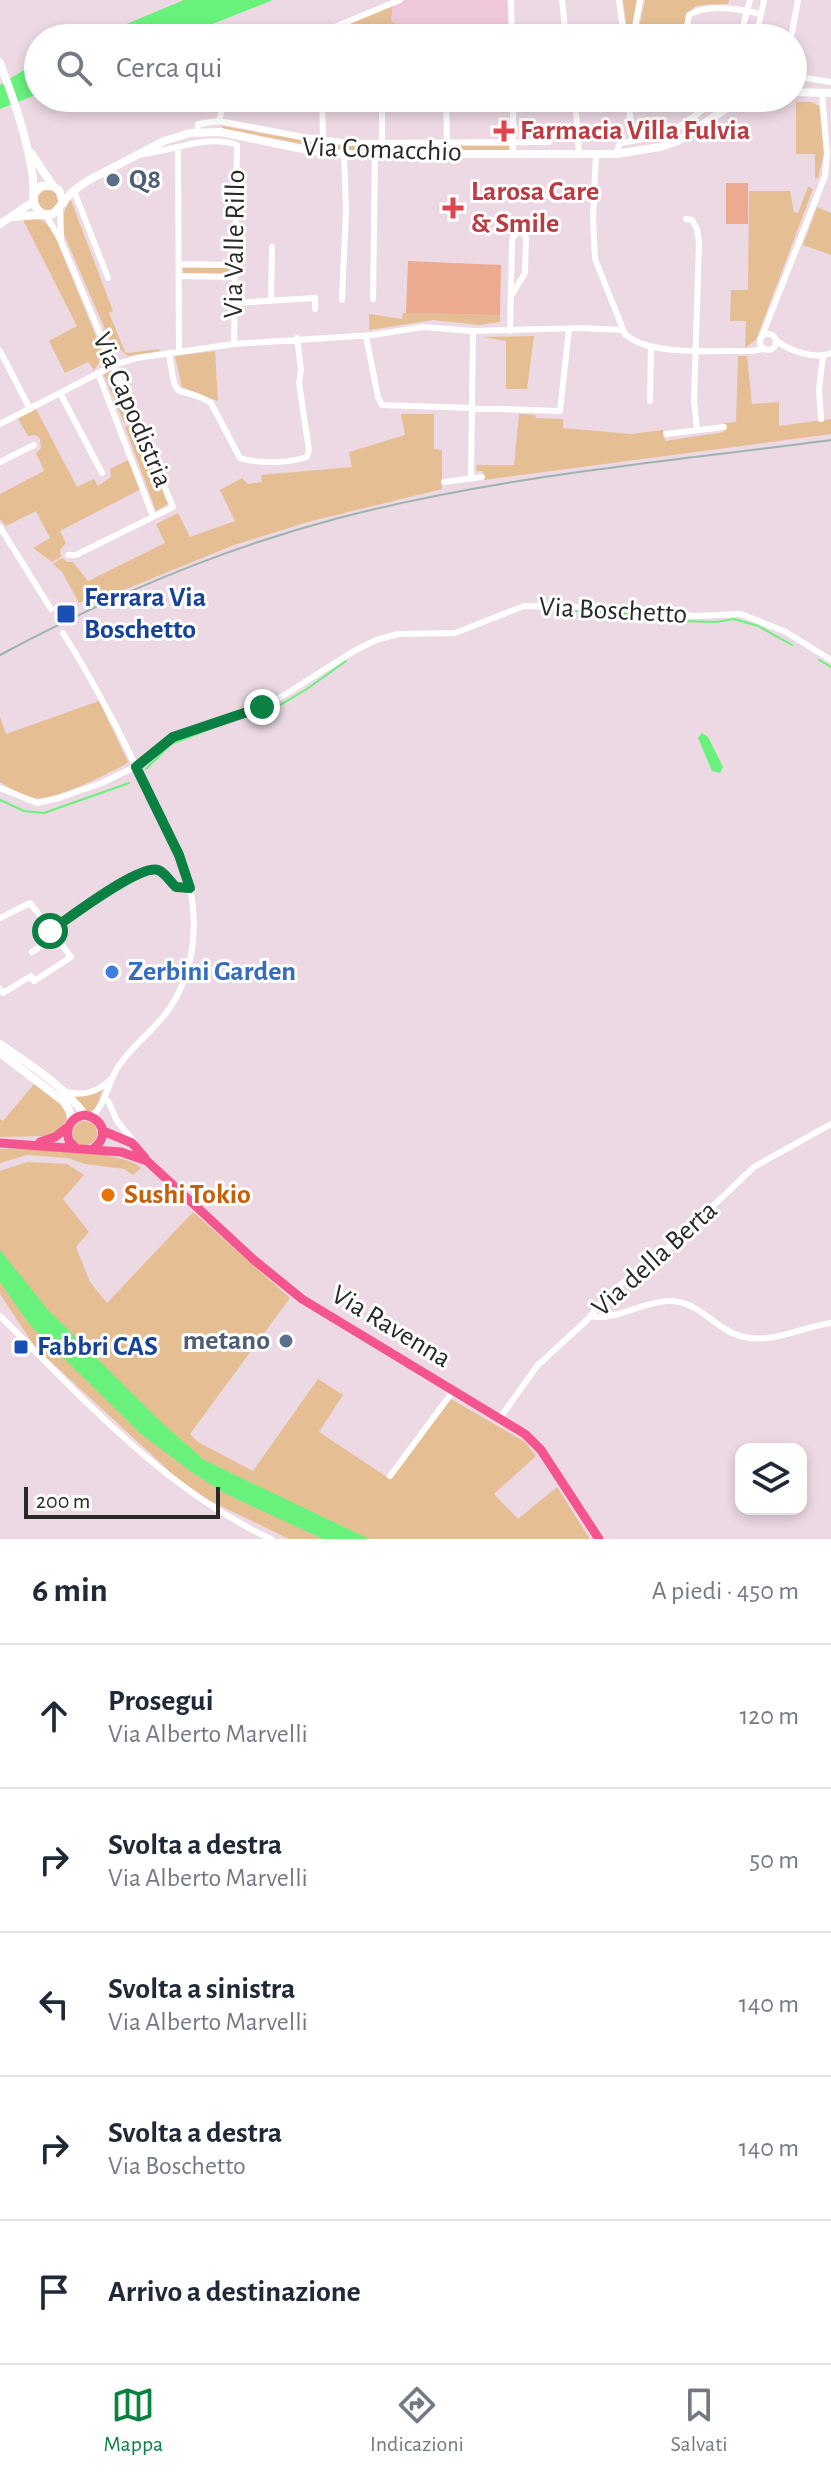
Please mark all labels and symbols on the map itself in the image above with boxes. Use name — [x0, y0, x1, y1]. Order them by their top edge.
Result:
place label: Farmacia Villa Fulvia — [520, 117, 750, 145]
marker: Farmacia Villa Fulvia — [495, 122, 513, 140]
street label: Via Comacchio — [302, 133, 462, 167]
place label: Q8 — [129, 166, 161, 194]
street label: Via Valle Rillo — [220, 169, 250, 319]
marker: Q8 — [104, 171, 122, 189]
place label: Larosa Care & Smile — [471, 178, 599, 238]
marker: Larosa Care & Smile — [442, 197, 464, 219]
street label: Via Capodistria — [87, 329, 177, 491]
place label: Ferrara Via Boschetto — [84, 584, 206, 644]
street label: Via Boschetto — [538, 593, 688, 629]
marker: Ferrara Via Boschetto — [55, 603, 77, 625]
route end — [244, 689, 280, 725]
route start — [32, 913, 68, 949]
place label: Zerbini Garden — [128, 958, 296, 986]
marker: Zerbini Garden — [103, 963, 121, 981]
place label: Sushi Tokio — [124, 1181, 251, 1209]
marker: Sushi Tokio — [99, 1186, 117, 1204]
street label: Via della Berta — [587, 1196, 723, 1322]
street label: Via Ravenna — [327, 1281, 456, 1373]
place label: metano — [183, 1327, 270, 1355]
marker: metano — [277, 1332, 295, 1350]
place label: Fabbri CAS — [37, 1333, 158, 1361]
marker: Fabbri CAS — [12, 1338, 30, 1356]
scale bar — [24, 1483, 220, 1519]

